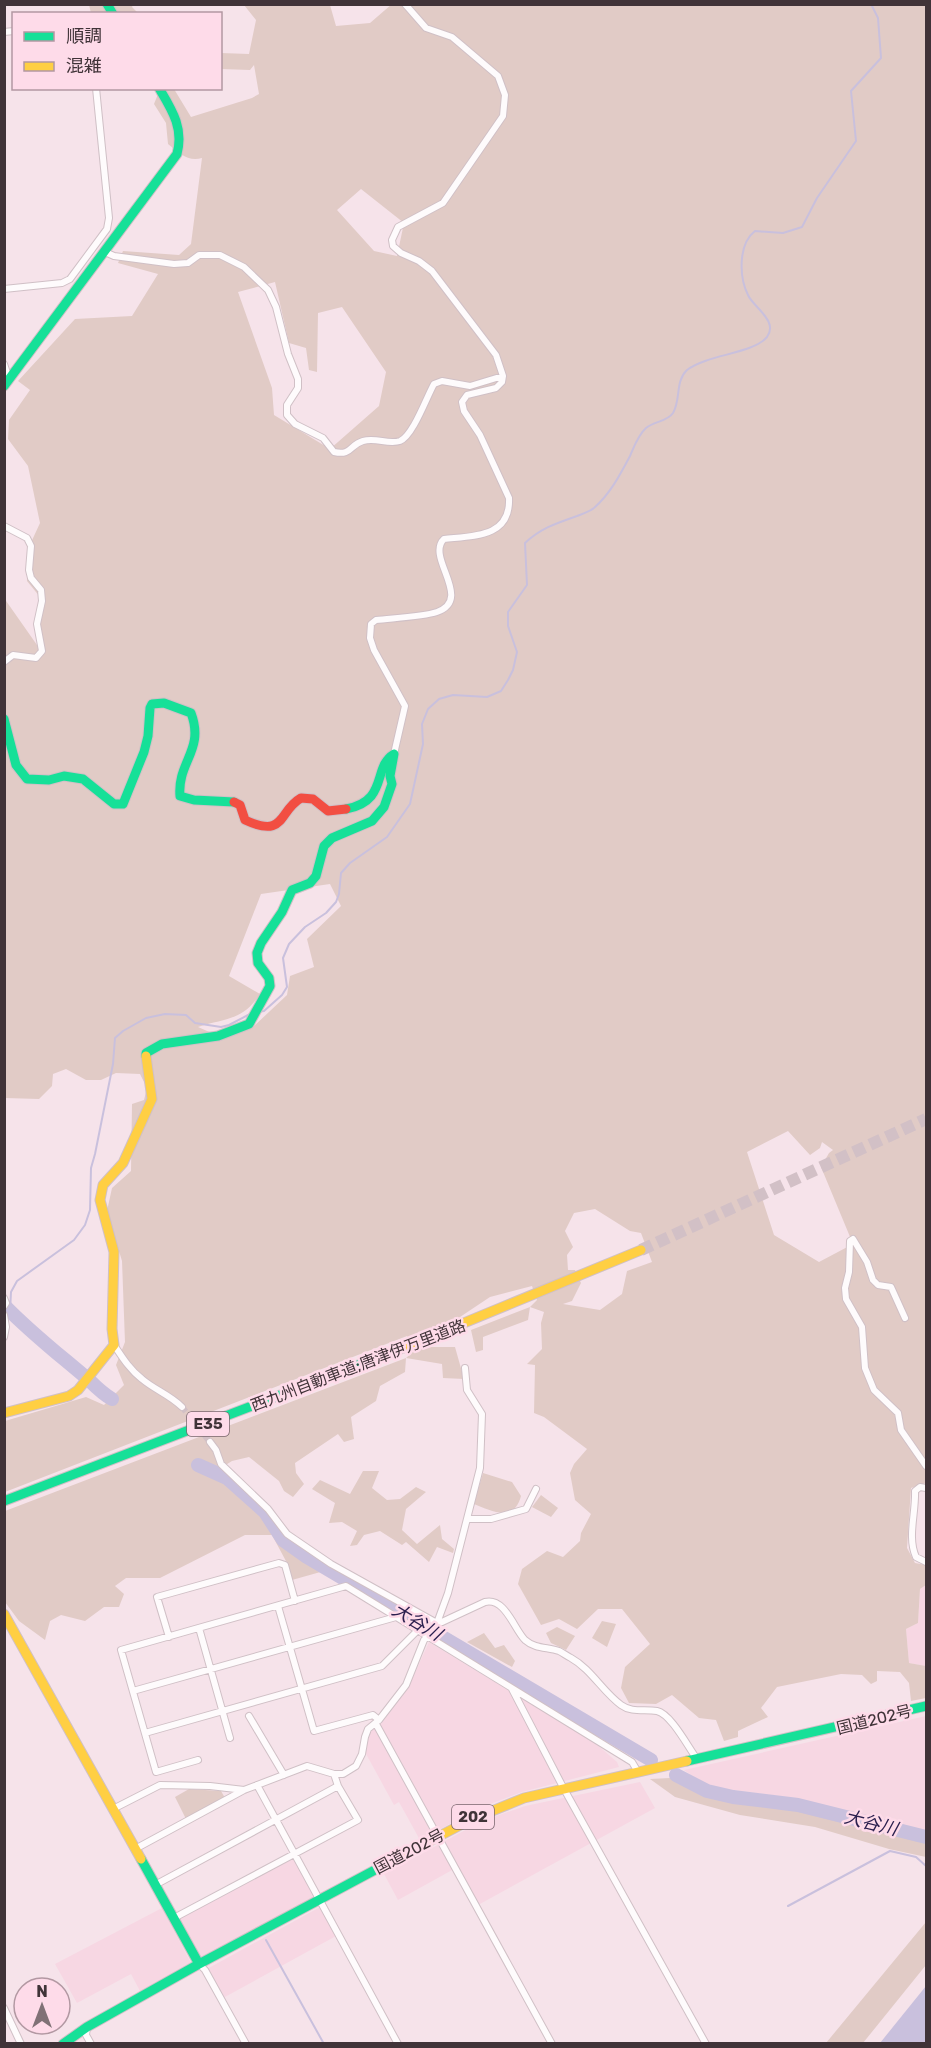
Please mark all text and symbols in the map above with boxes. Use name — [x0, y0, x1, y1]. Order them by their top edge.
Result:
legend — [12, 12, 222, 90]
text: 順調 — [66, 25, 102, 47]
text: 混雑 — [66, 55, 102, 77]
street label: 西九州自動車道;唐津伊万里道路 — [248, 1316, 468, 1415]
road number: E35 — [187, 1412, 229, 1436]
water label: 大谷川 — [388, 1599, 448, 1646]
street label: 国道202号 — [834, 1701, 914, 1738]
road number: 202 — [452, 1805, 494, 1829]
water label: 大谷川 — [842, 1806, 902, 1841]
street label: 国道202号 — [371, 1825, 448, 1878]
north arrow — [12, 1976, 72, 2036]
text: N — [36, 1982, 48, 2001]

